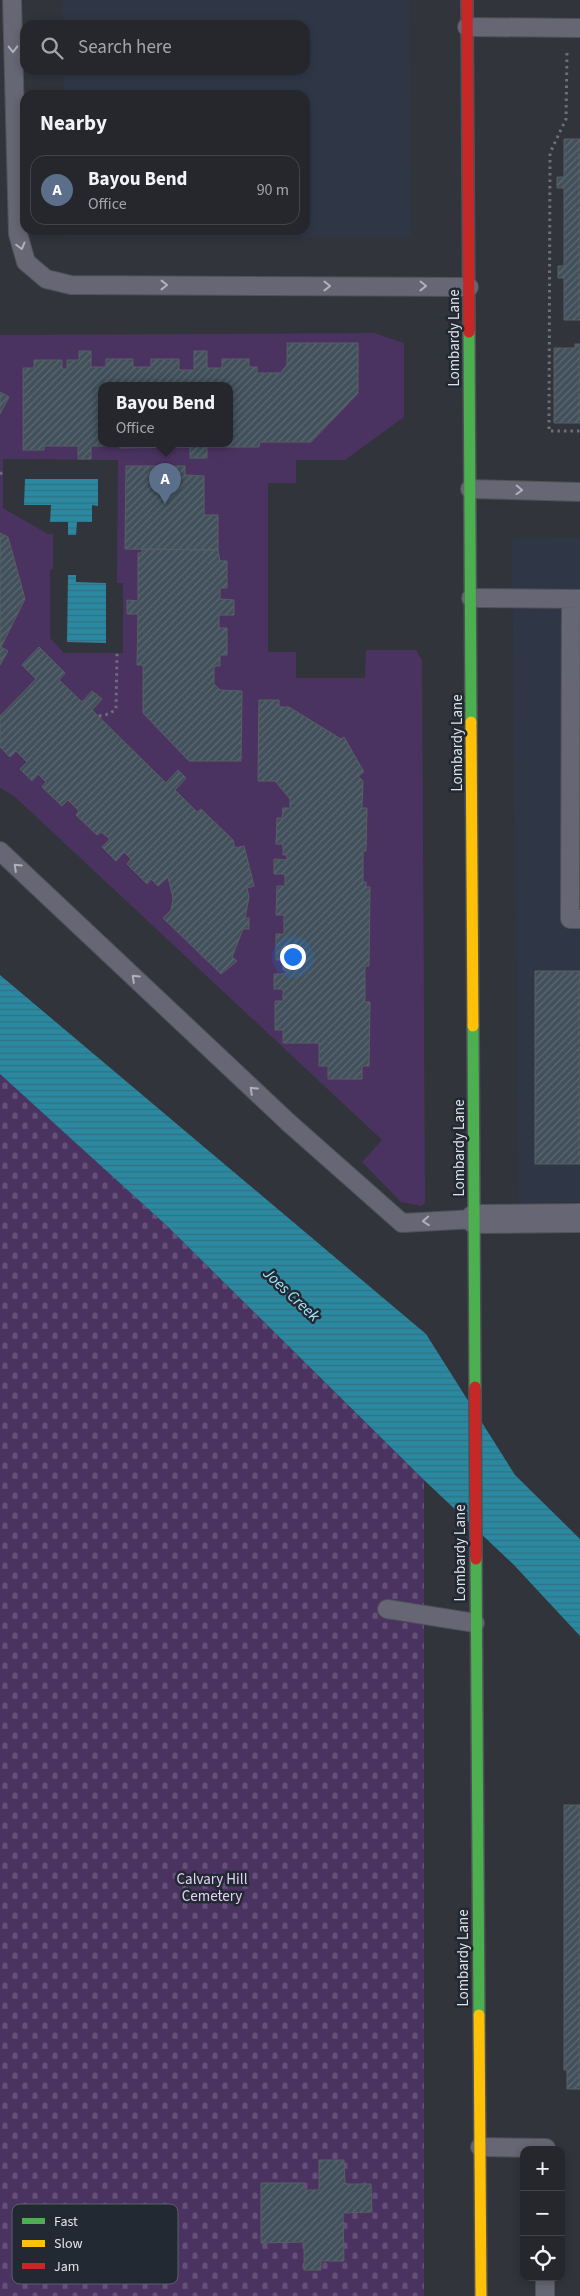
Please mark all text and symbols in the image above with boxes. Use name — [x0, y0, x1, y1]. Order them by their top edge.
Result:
search box — [20, 20, 310, 75]
icon: search — [38, 34, 66, 62]
text: Search here — [78, 34, 172, 61]
one-way arrow — [8, 45, 19, 53]
text: Nearby — [40, 108, 107, 138]
text: Bayou Bend — [88, 166, 187, 193]
text: A — [52, 179, 62, 201]
text: 90 m — [257, 179, 289, 201]
text: Office — [88, 193, 127, 215]
one-way arrow — [16, 241, 26, 249]
one-way arrow — [161, 280, 169, 290]
one-way arrow — [324, 281, 331, 291]
one-way arrow — [420, 281, 427, 291]
street label: Lombardy Lane — [444, 289, 465, 387]
popup — [98, 382, 233, 447]
text: Bayou Bend — [116, 390, 215, 417]
text: Office — [116, 417, 154, 439]
pin: A — [149, 463, 181, 504]
one-way arrow — [515, 485, 523, 496]
street label: Lombardy Lane — [447, 694, 468, 792]
one-way arrow — [14, 864, 23, 873]
your location — [280, 944, 306, 970]
one-way arrow — [132, 975, 141, 984]
one-way arrow — [250, 1086, 259, 1095]
street label: Lombardy Lane — [449, 1099, 470, 1197]
one-way arrow — [422, 1216, 430, 1227]
water label: Joes Creek — [258, 1262, 325, 1327]
street label: Lombardy Lane — [450, 1504, 471, 1602]
park label: Calvary Hill Cemetery — [177, 1869, 248, 1907]
street label: Lombardy Lane — [453, 1909, 474, 2007]
map controls — [520, 2146, 565, 2281]
button: + — [520, 2146, 565, 2191]
button: − — [520, 2191, 565, 2236]
legend — [12, 2204, 178, 2284]
text: Fast — [54, 2212, 78, 2232]
text: Slow — [54, 2234, 83, 2254]
button: locate — [520, 2236, 565, 2281]
text: Jam — [54, 2257, 79, 2277]

